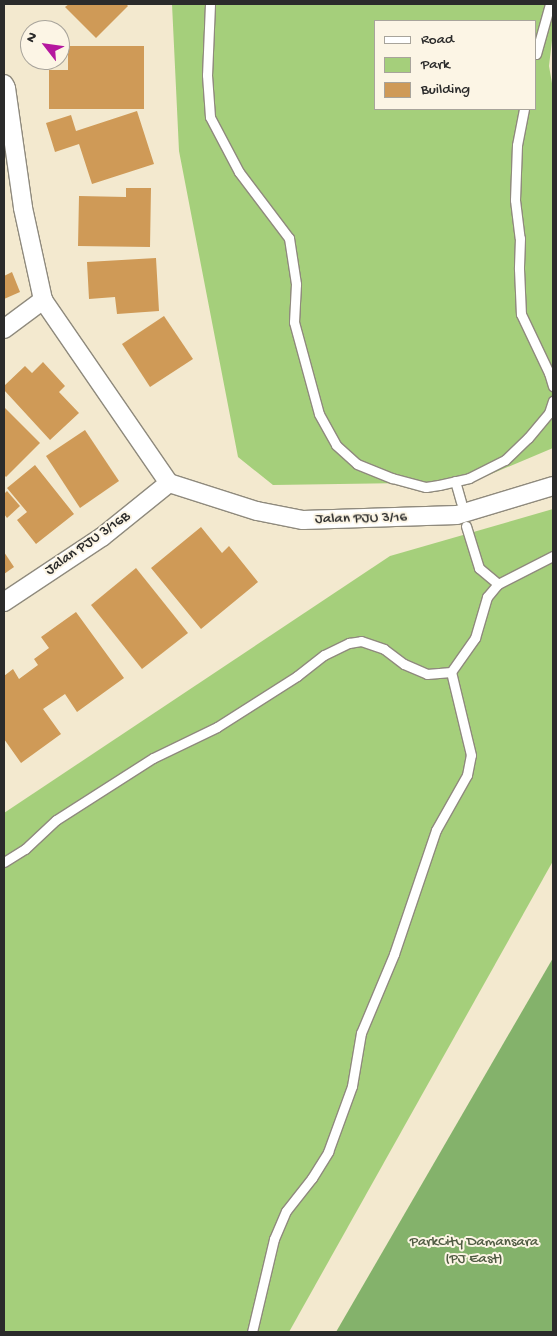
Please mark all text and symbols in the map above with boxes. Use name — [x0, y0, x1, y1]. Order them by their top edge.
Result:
north arrow — [20, 20, 70, 70]
legend — [374, 20, 537, 110]
text: N — [23, 30, 42, 46]
text: Road — [421, 31, 454, 49]
text: Park — [421, 56, 450, 74]
text: Building — [421, 81, 470, 99]
street label: Jalan PJU 3/16B — [42, 508, 134, 580]
street label: Jalan PJU 3/16 — [315, 509, 407, 529]
park label: ParkCity Damansara (PJ East) — [410, 1233, 538, 1268]

